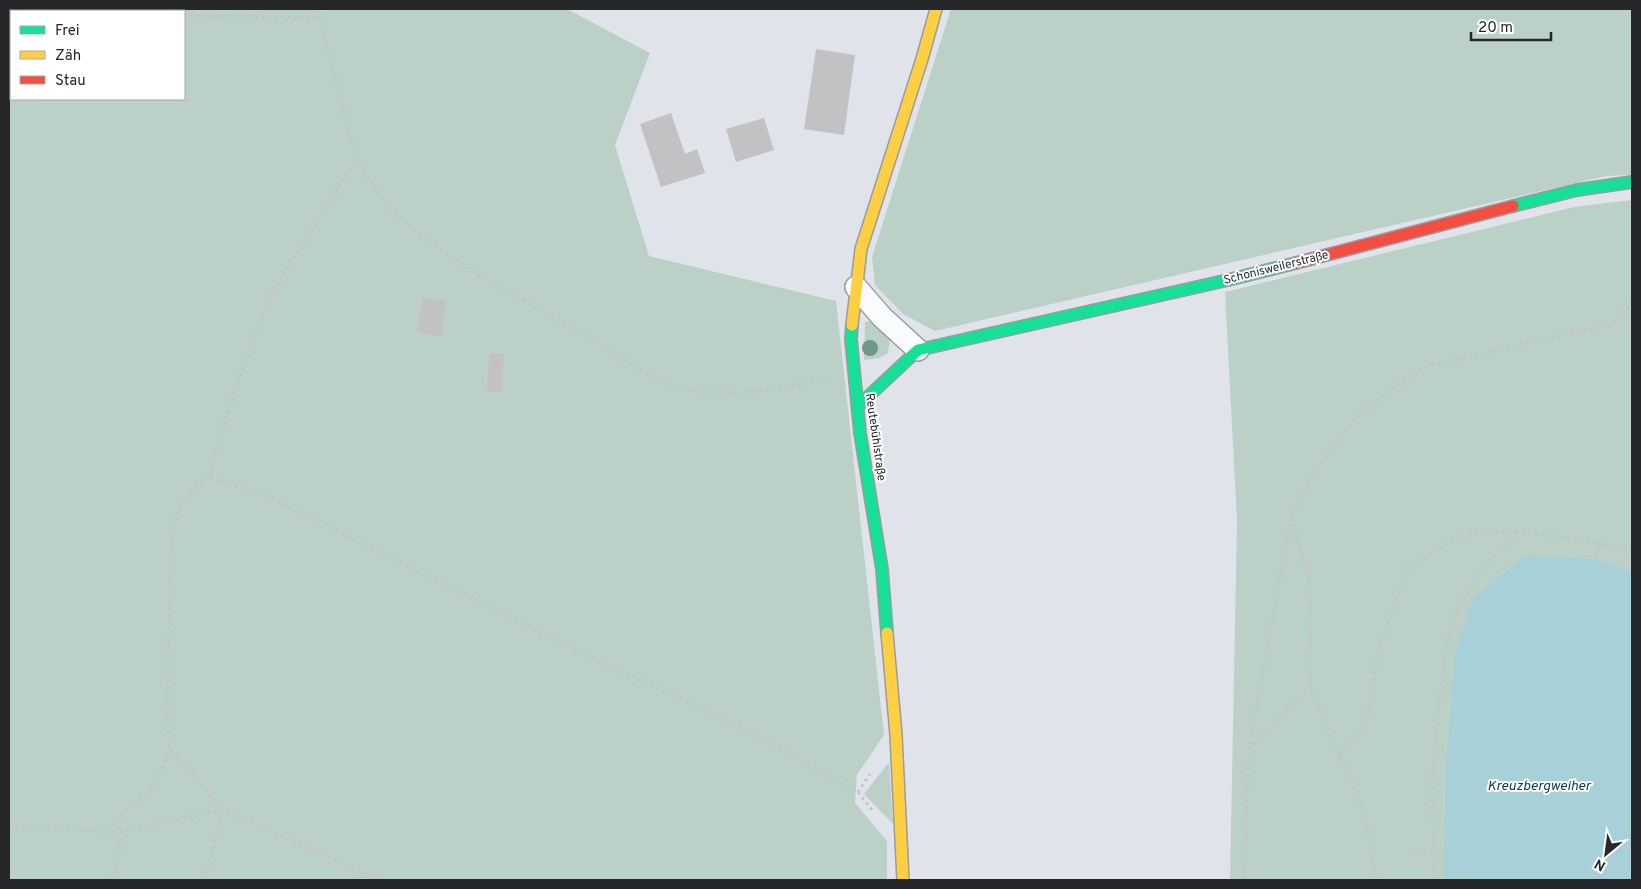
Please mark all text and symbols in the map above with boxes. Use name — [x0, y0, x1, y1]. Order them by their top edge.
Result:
legend — [10, 10, 185, 100]
scale bar — [1471, 10, 1551, 42]
text: 20 m — [1478, 19, 1513, 38]
text: Frei — [55, 22, 80, 41]
text: Zäh — [55, 47, 81, 66]
text: Stau — [55, 72, 86, 91]
street label: Schonisweilerstraße — [1222, 247, 1330, 289]
street label: Reutebühlstraße — [861, 392, 889, 482]
water label: Kreuzbergweiher — [1487, 778, 1592, 795]
north arrow — [1581, 829, 1631, 879]
text: N — [1592, 854, 1609, 874]

